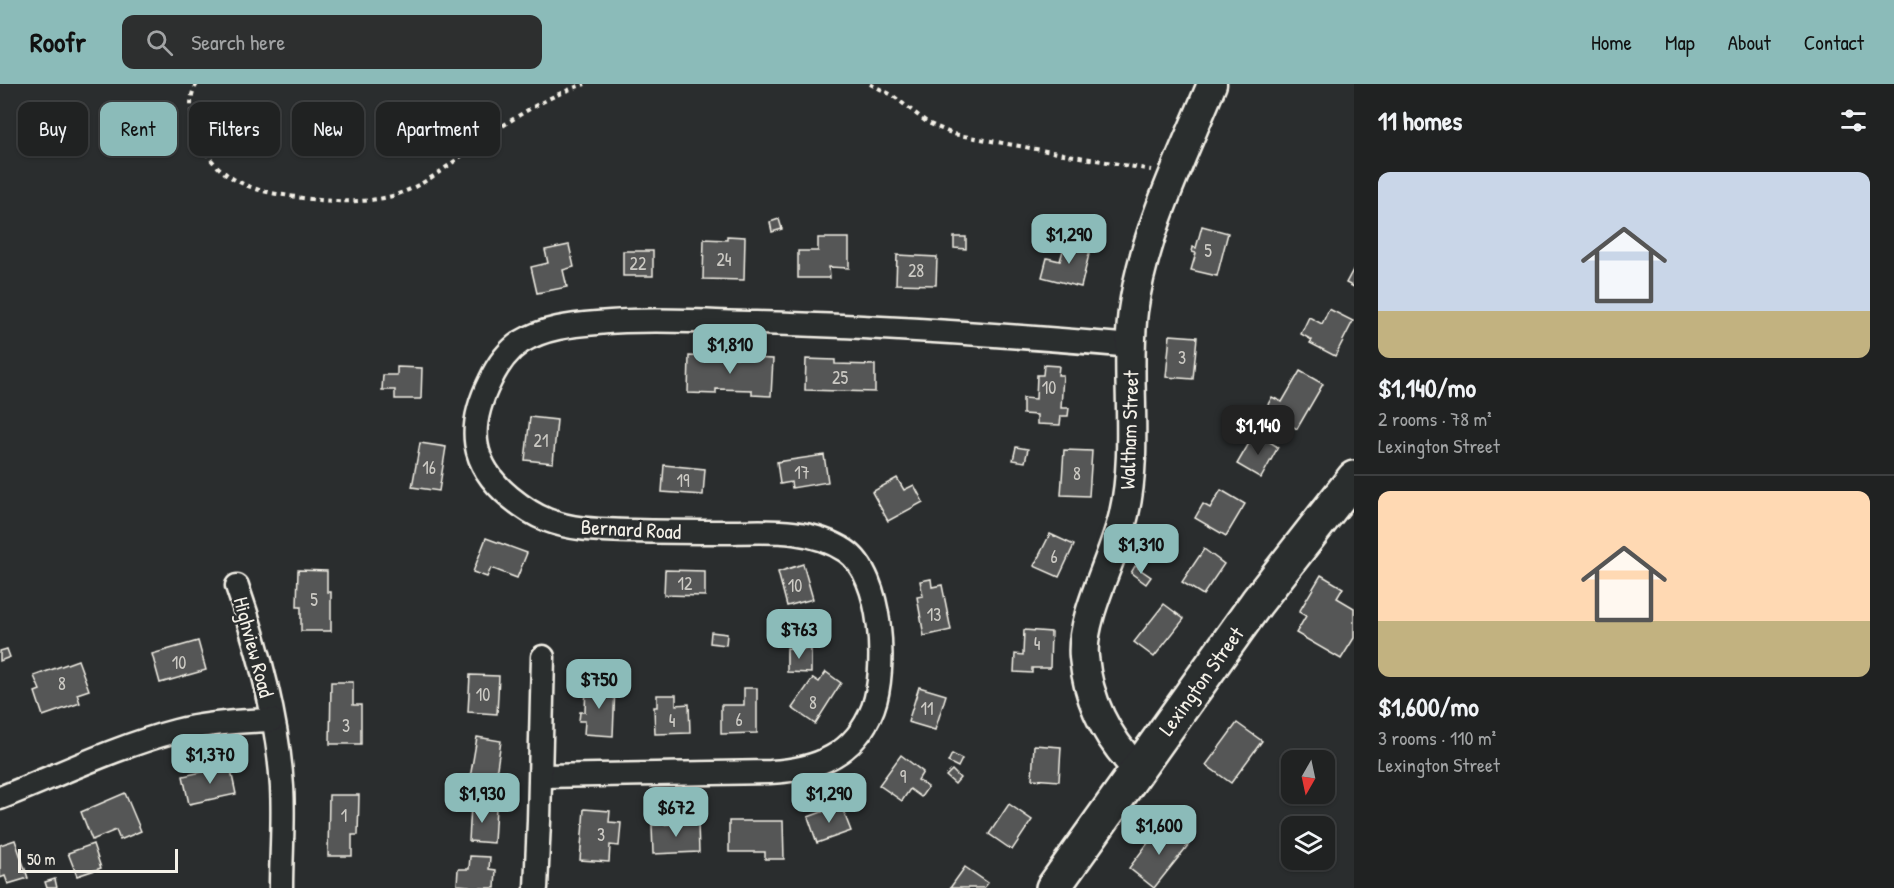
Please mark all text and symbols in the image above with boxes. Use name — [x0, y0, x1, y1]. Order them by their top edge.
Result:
search box — [122, 15, 542, 69]
text: Roofr — [30, 23, 86, 61]
icon: search — [143, 26, 176, 59]
text: Search here — [191, 27, 285, 57]
text: Home — [1591, 28, 1632, 57]
text: Map — [1665, 28, 1695, 57]
text: About — [1728, 28, 1771, 57]
text: Contact — [1804, 28, 1864, 57]
chip: Buy — [18, 102, 88, 156]
chip: Rent — [100, 102, 177, 156]
chip: Filters — [189, 102, 280, 156]
chip: New — [292, 102, 364, 156]
chip: Apartment — [376, 102, 500, 156]
text: 11 homes — [1378, 103, 1462, 138]
icon: filters — [1837, 104, 1870, 137]
icon: home — [1570, 211, 1678, 319]
pin: $1,290 — [1020, 214, 1118, 265]
text: $1,290 — [1045, 220, 1093, 247]
house number: 5 — [1204, 238, 1212, 263]
house number: 24 — [716, 247, 732, 272]
house number: 22 — [630, 251, 647, 276]
house number: 28 — [908, 258, 924, 283]
pin: $1,810 — [681, 324, 779, 375]
text: $1,810 — [707, 330, 753, 357]
house number: 3 — [1178, 345, 1186, 370]
house number: 25 — [832, 365, 848, 390]
street label: Waltham Street — [1112, 369, 1146, 490]
text: $1,140/mo — [1378, 370, 1476, 405]
house number: 10 — [1042, 375, 1056, 400]
pin: $1,140 — [1209, 405, 1307, 456]
text: 2 rooms · 78 m² — [1378, 405, 1492, 432]
text: $1,140 — [1235, 411, 1281, 438]
house number: 21 — [534, 428, 548, 453]
text: Lexington Street — [1378, 432, 1500, 459]
house number: 16 — [422, 455, 436, 480]
house number: 17 — [794, 460, 810, 485]
house number: 8 — [1073, 461, 1081, 486]
house number: 19 — [676, 468, 690, 493]
street label: Bernard Road — [580, 512, 682, 546]
pin: $1,310 — [1092, 524, 1190, 575]
text: $1,310 — [1118, 530, 1164, 557]
icon: home — [1570, 530, 1678, 638]
house number: 6 — [1050, 544, 1058, 569]
house number: 12 — [678, 571, 693, 596]
house number: 10 — [788, 573, 802, 598]
house number: 5 — [310, 587, 318, 612]
street label: Highview Road — [227, 593, 281, 701]
house number: 13 — [927, 602, 941, 627]
pin: $763 — [763, 609, 835, 660]
text: $763 — [781, 615, 817, 642]
street label: Lexington Street — [1152, 620, 1251, 741]
house number: 4 — [1034, 631, 1041, 656]
house number: 10 — [172, 650, 186, 675]
pin: $750 — [563, 659, 635, 710]
text: $750 — [580, 665, 618, 692]
house number: 8 — [58, 671, 66, 696]
house number: 10 — [476, 682, 490, 707]
text: $1,600/mo — [1378, 689, 1479, 724]
house number: 8 — [809, 690, 817, 715]
house number: 11 — [920, 696, 934, 721]
house number: 6 — [735, 707, 743, 732]
house number: 4 — [669, 708, 676, 733]
house number: 3 — [342, 713, 350, 738]
text: 3 rooms · 110 m² — [1378, 724, 1496, 751]
pin: $1,370 — [161, 734, 259, 785]
text: $1,370 — [185, 740, 235, 767]
north arrow — [1281, 750, 1335, 804]
map controls — [1281, 750, 1335, 870]
text: Lexington Street — [1378, 751, 1500, 778]
house number: 9 — [900, 764, 907, 789]
pin: $1,930 — [433, 773, 531, 824]
pin: $1,290 — [780, 773, 878, 824]
text: $1,930 — [459, 779, 505, 806]
text: $1,290 — [805, 779, 853, 806]
pin: $672 — [640, 787, 712, 838]
text: $672 — [657, 793, 695, 820]
house number: 1 — [341, 803, 347, 828]
pin: $1,600 — [1110, 805, 1208, 856]
text: $1,600 — [1135, 811, 1183, 838]
button: layers — [1281, 816, 1335, 870]
house number: 3 — [597, 822, 605, 847]
scale bar — [18, 846, 178, 874]
text: 50 m — [27, 848, 56, 870]

